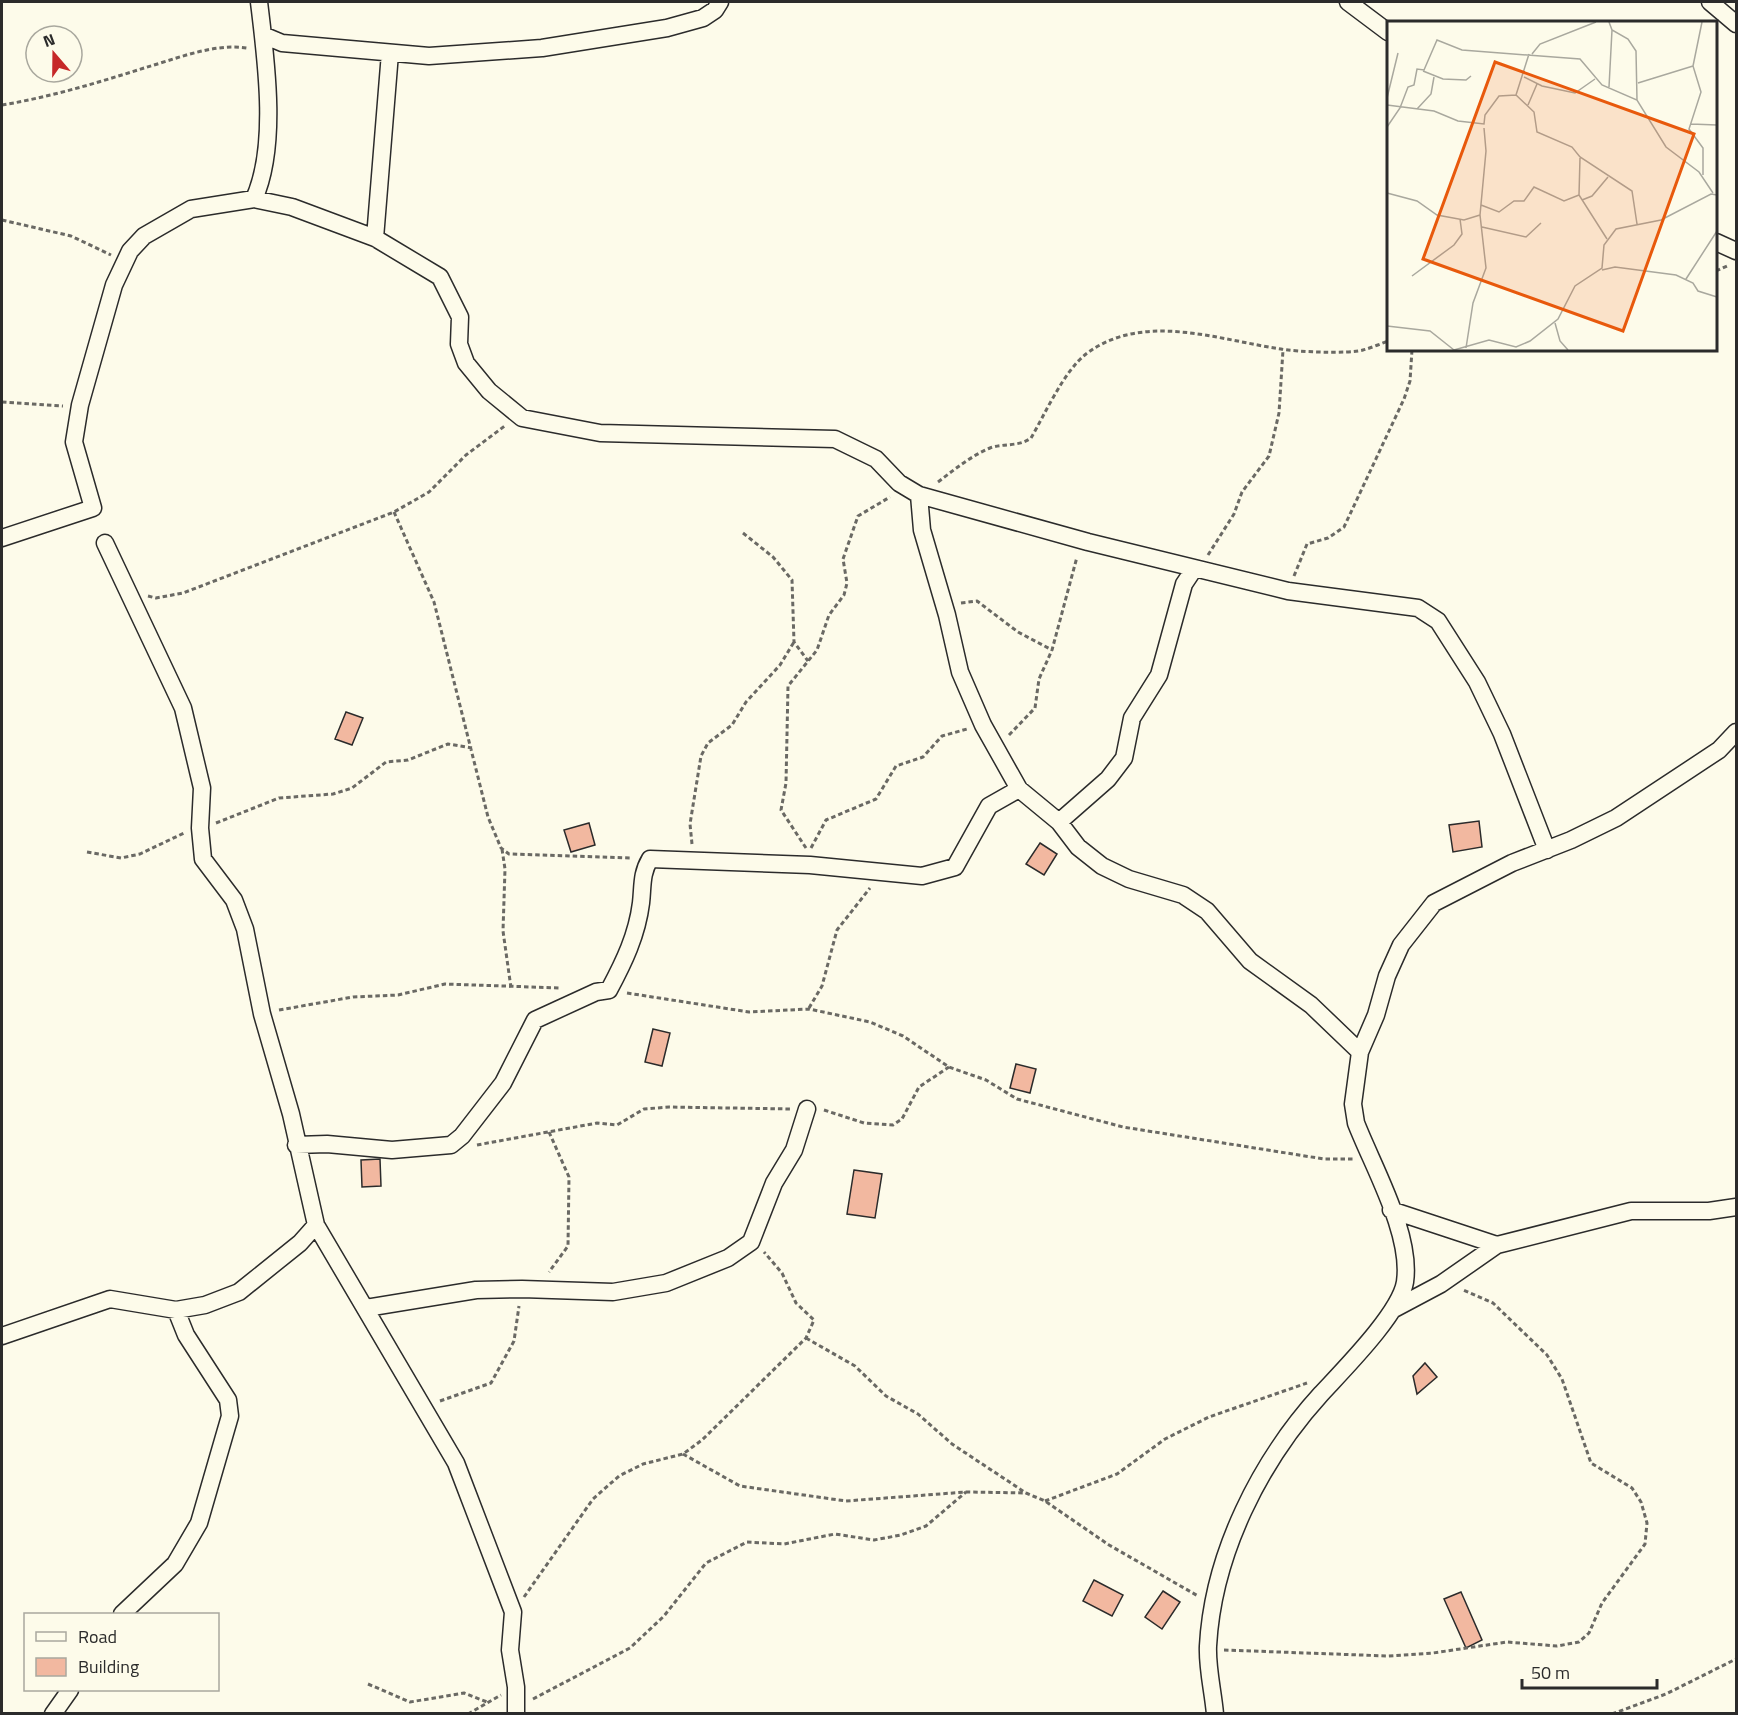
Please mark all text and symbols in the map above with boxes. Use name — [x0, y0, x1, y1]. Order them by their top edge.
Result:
inset map — [1387, 21, 1717, 351]
north arrow — [24, 24, 84, 84]
text: N — [40, 27, 58, 53]
legend — [24, 1613, 219, 1691]
text: Road — [78, 1623, 117, 1650]
scale bar — [1522, 1652, 1657, 1690]
text: Building — [78, 1653, 139, 1680]
text: 50 m — [1531, 1659, 1570, 1686]

